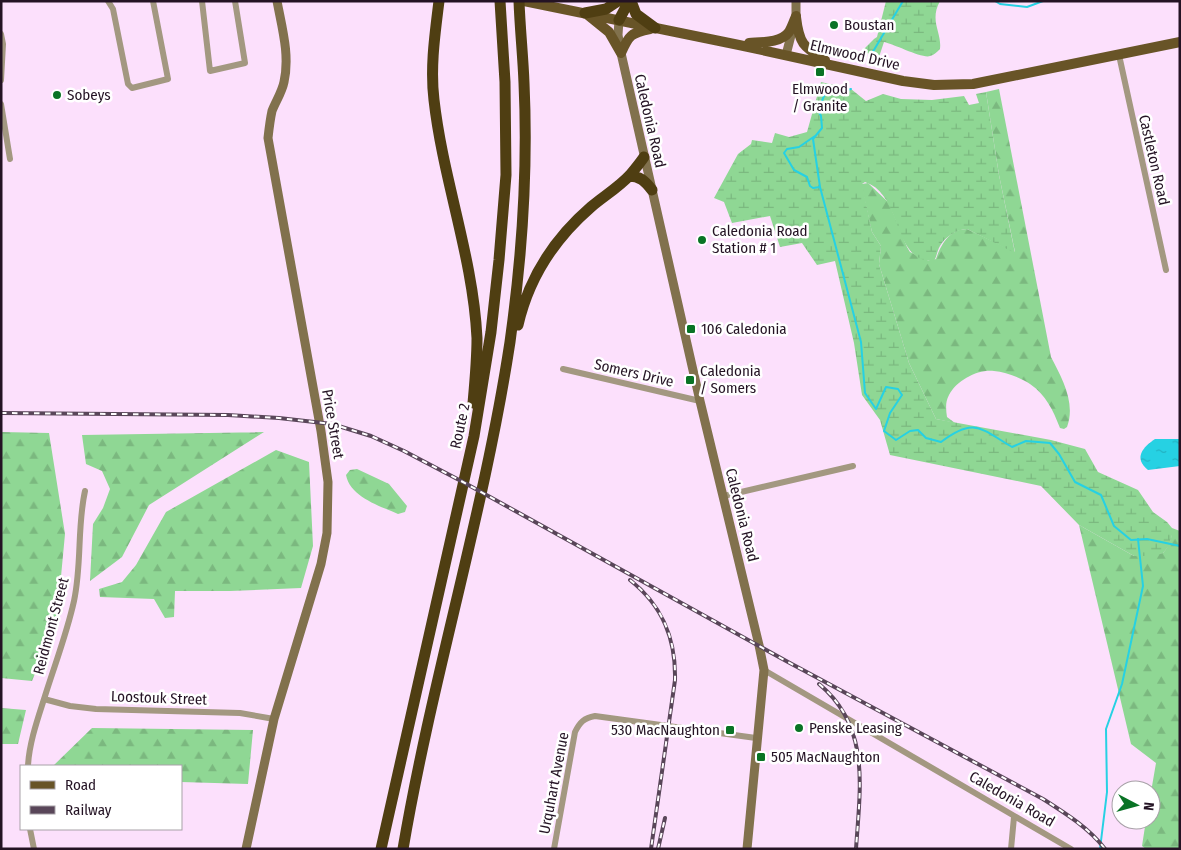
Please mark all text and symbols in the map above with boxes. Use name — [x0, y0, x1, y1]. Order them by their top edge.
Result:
place label: Boustan — [844, 16, 894, 34]
marker: Boustan — [828, 19, 840, 31]
street label: Elmwood Drive — [808, 36, 902, 74]
marker: Elmwood / Granite — [814, 66, 826, 78]
street label: Caledonia Road — [630, 72, 670, 170]
place label: Elmwood / Granite — [792, 80, 848, 115]
place label: Sobeys — [67, 86, 111, 104]
marker: Sobeys — [51, 89, 63, 101]
street label: Castleton Road — [1135, 113, 1173, 207]
place label: Caledonia Road Station # 1 — [712, 222, 808, 257]
marker: Caledonia Road Station # 1 — [696, 234, 708, 246]
place label: 106 Caledonia — [701, 320, 787, 338]
marker: 106 Caledonia — [685, 323, 697, 335]
street label: Somers Drive — [593, 355, 675, 391]
place label: Caledonia / Somers — [700, 362, 761, 397]
marker: Caledonia / Somers — [684, 374, 696, 386]
street label: Price Street — [318, 388, 348, 460]
street label: Route 2 — [446, 401, 474, 450]
street label: Caledonia Road — [722, 466, 762, 564]
street label: Reidmont Street — [29, 575, 73, 677]
street label: Loostouk Street — [111, 687, 208, 709]
place label: Penske Leasing — [809, 719, 902, 737]
place label: 530 MacNaughton — [611, 721, 720, 739]
marker: Penske Leasing — [793, 722, 805, 734]
marker: 530 MacNaughton — [724, 724, 736, 736]
street label: Urquhart Avenue — [535, 730, 573, 836]
place label: 505 MacNaughton — [771, 748, 880, 766]
marker: 505 MacNaughton — [755, 751, 767, 763]
legend — [20, 765, 182, 830]
street label: Caledonia Road — [966, 767, 1058, 831]
text: Road — [65, 776, 96, 794]
north arrow — [1111, 780, 1161, 830]
text: Railway — [65, 801, 112, 819]
text: N — [1140, 801, 1157, 811]

